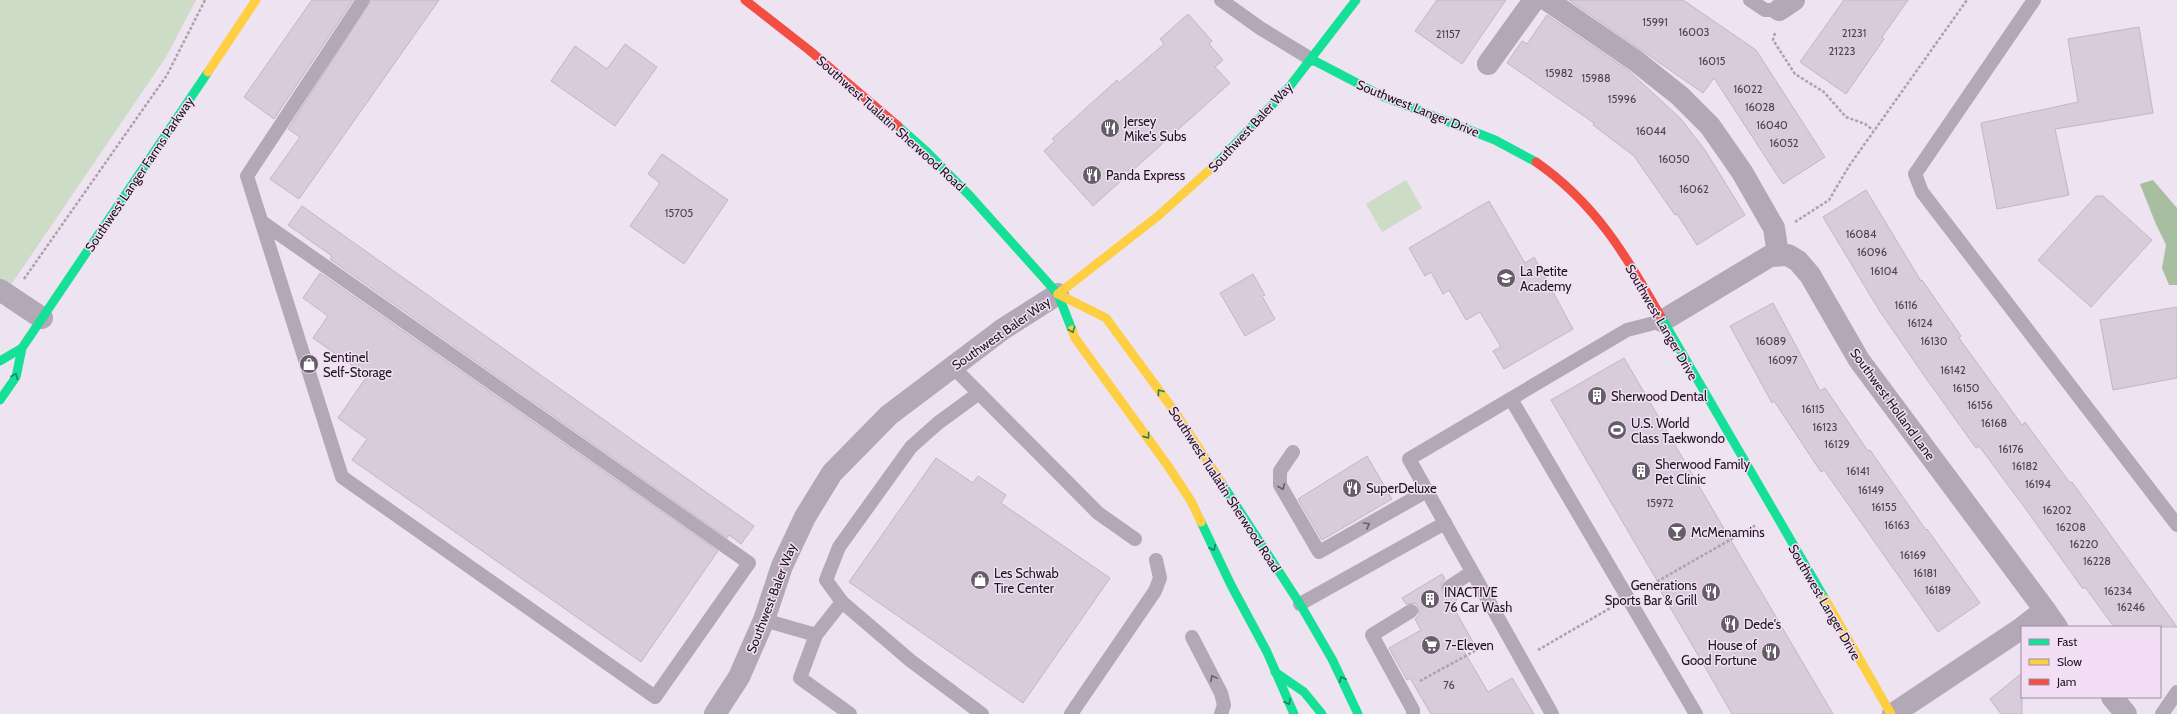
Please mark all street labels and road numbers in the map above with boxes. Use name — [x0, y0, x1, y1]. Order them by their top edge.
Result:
street label: Southwest Tualatin Sherwood Road — [813, 52, 969, 194]
street label: Southwest Langer Drive — [1354, 76, 1482, 140]
street label: Southwest Baler Way — [1204, 79, 1296, 175]
street label: Southwest Langer Farms Parkway — [81, 93, 197, 254]
street label: Southwest Langer Drive — [1622, 261, 1702, 383]
street label: Southwest Baler Way — [949, 293, 1054, 373]
street label: Southwest Holland Lane — [1847, 345, 1939, 463]
street label: Southwest Tualatin Sherwood Road — [1165, 403, 1285, 575]
street label: Southwest Baler Way — [743, 540, 800, 655]
street label: Southwest Langer Drive — [1785, 541, 1865, 663]

